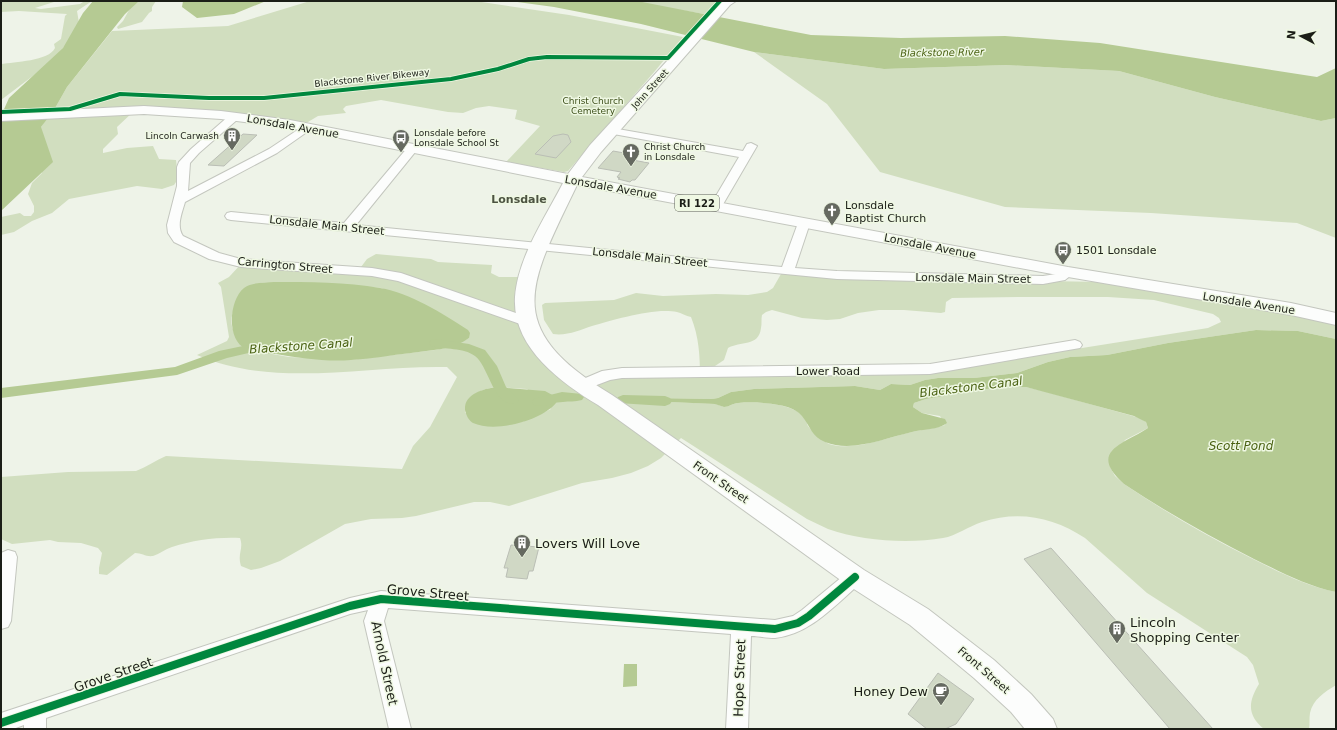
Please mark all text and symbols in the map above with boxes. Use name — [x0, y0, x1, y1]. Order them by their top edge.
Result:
north arrow — [1281, 16, 1321, 56]
text: N — [1285, 29, 1299, 40]
water label: Blackstone River — [900, 46, 985, 59]
street label: Blackstone River Bikeway — [314, 67, 431, 89]
street label: John Street — [629, 67, 671, 112]
park label: Christ Church Cemetery — [562, 96, 624, 116]
street label: Lonsdale Avenue — [246, 112, 340, 141]
building icon: Lincoln Carwash — [222, 126, 242, 151]
bus stop icon: Lonsdale before Lonsdale School St — [391, 128, 411, 153]
place label: Lonsdale before Lonsdale School St — [414, 128, 499, 148]
place label: Lincoln Carwash — [145, 131, 219, 141]
church icon: Christ Church in Lonsdale — [621, 142, 641, 167]
place label: Christ Church in Lonsdale — [644, 142, 705, 162]
street label: Lonsdale Avenue — [564, 173, 658, 202]
district label: Lonsdale — [491, 193, 547, 206]
road number: RI 122 — [675, 195, 719, 211]
place label: Lonsdale Baptist Church — [845, 199, 926, 225]
church icon: Lonsdale Baptist Church — [822, 201, 842, 226]
street label: Lonsdale Main Street — [269, 213, 386, 238]
street label: Lonsdale Avenue — [883, 231, 977, 262]
bus stop icon: 1501 Lonsdale — [1053, 240, 1073, 265]
place label: 1501 Lonsdale — [1076, 244, 1157, 257]
street label: Lonsdale Main Street — [592, 245, 709, 270]
street label: Carrington Street — [237, 255, 334, 276]
street label: Lonsdale Main Street — [915, 271, 1032, 286]
street label: Lonsdale Avenue — [1202, 290, 1296, 317]
water label: Blackstone Canal — [249, 335, 354, 357]
street label: Lower Road — [796, 365, 860, 378]
water label: Blackstone Canal — [919, 374, 1024, 400]
water label: Scott Pond — [1209, 439, 1274, 453]
street label: Front Street — [690, 459, 752, 507]
building icon: Lovers Will Love — [512, 533, 532, 558]
place label: Lovers Will Love — [535, 536, 640, 551]
street label: Grove Street — [386, 581, 470, 604]
place label: Lincoln Shopping Center — [1130, 615, 1240, 645]
building icon: Lincoln Shopping Center — [1107, 619, 1127, 644]
street label: Arnold Street — [368, 620, 401, 707]
street label: Hope Street — [731, 639, 748, 717]
street label: Front Street — [955, 644, 1013, 697]
street label: Grove Street — [72, 654, 155, 695]
cafe icon: Honey Dew — [931, 681, 951, 706]
place label: Honey Dew — [854, 684, 928, 699]

